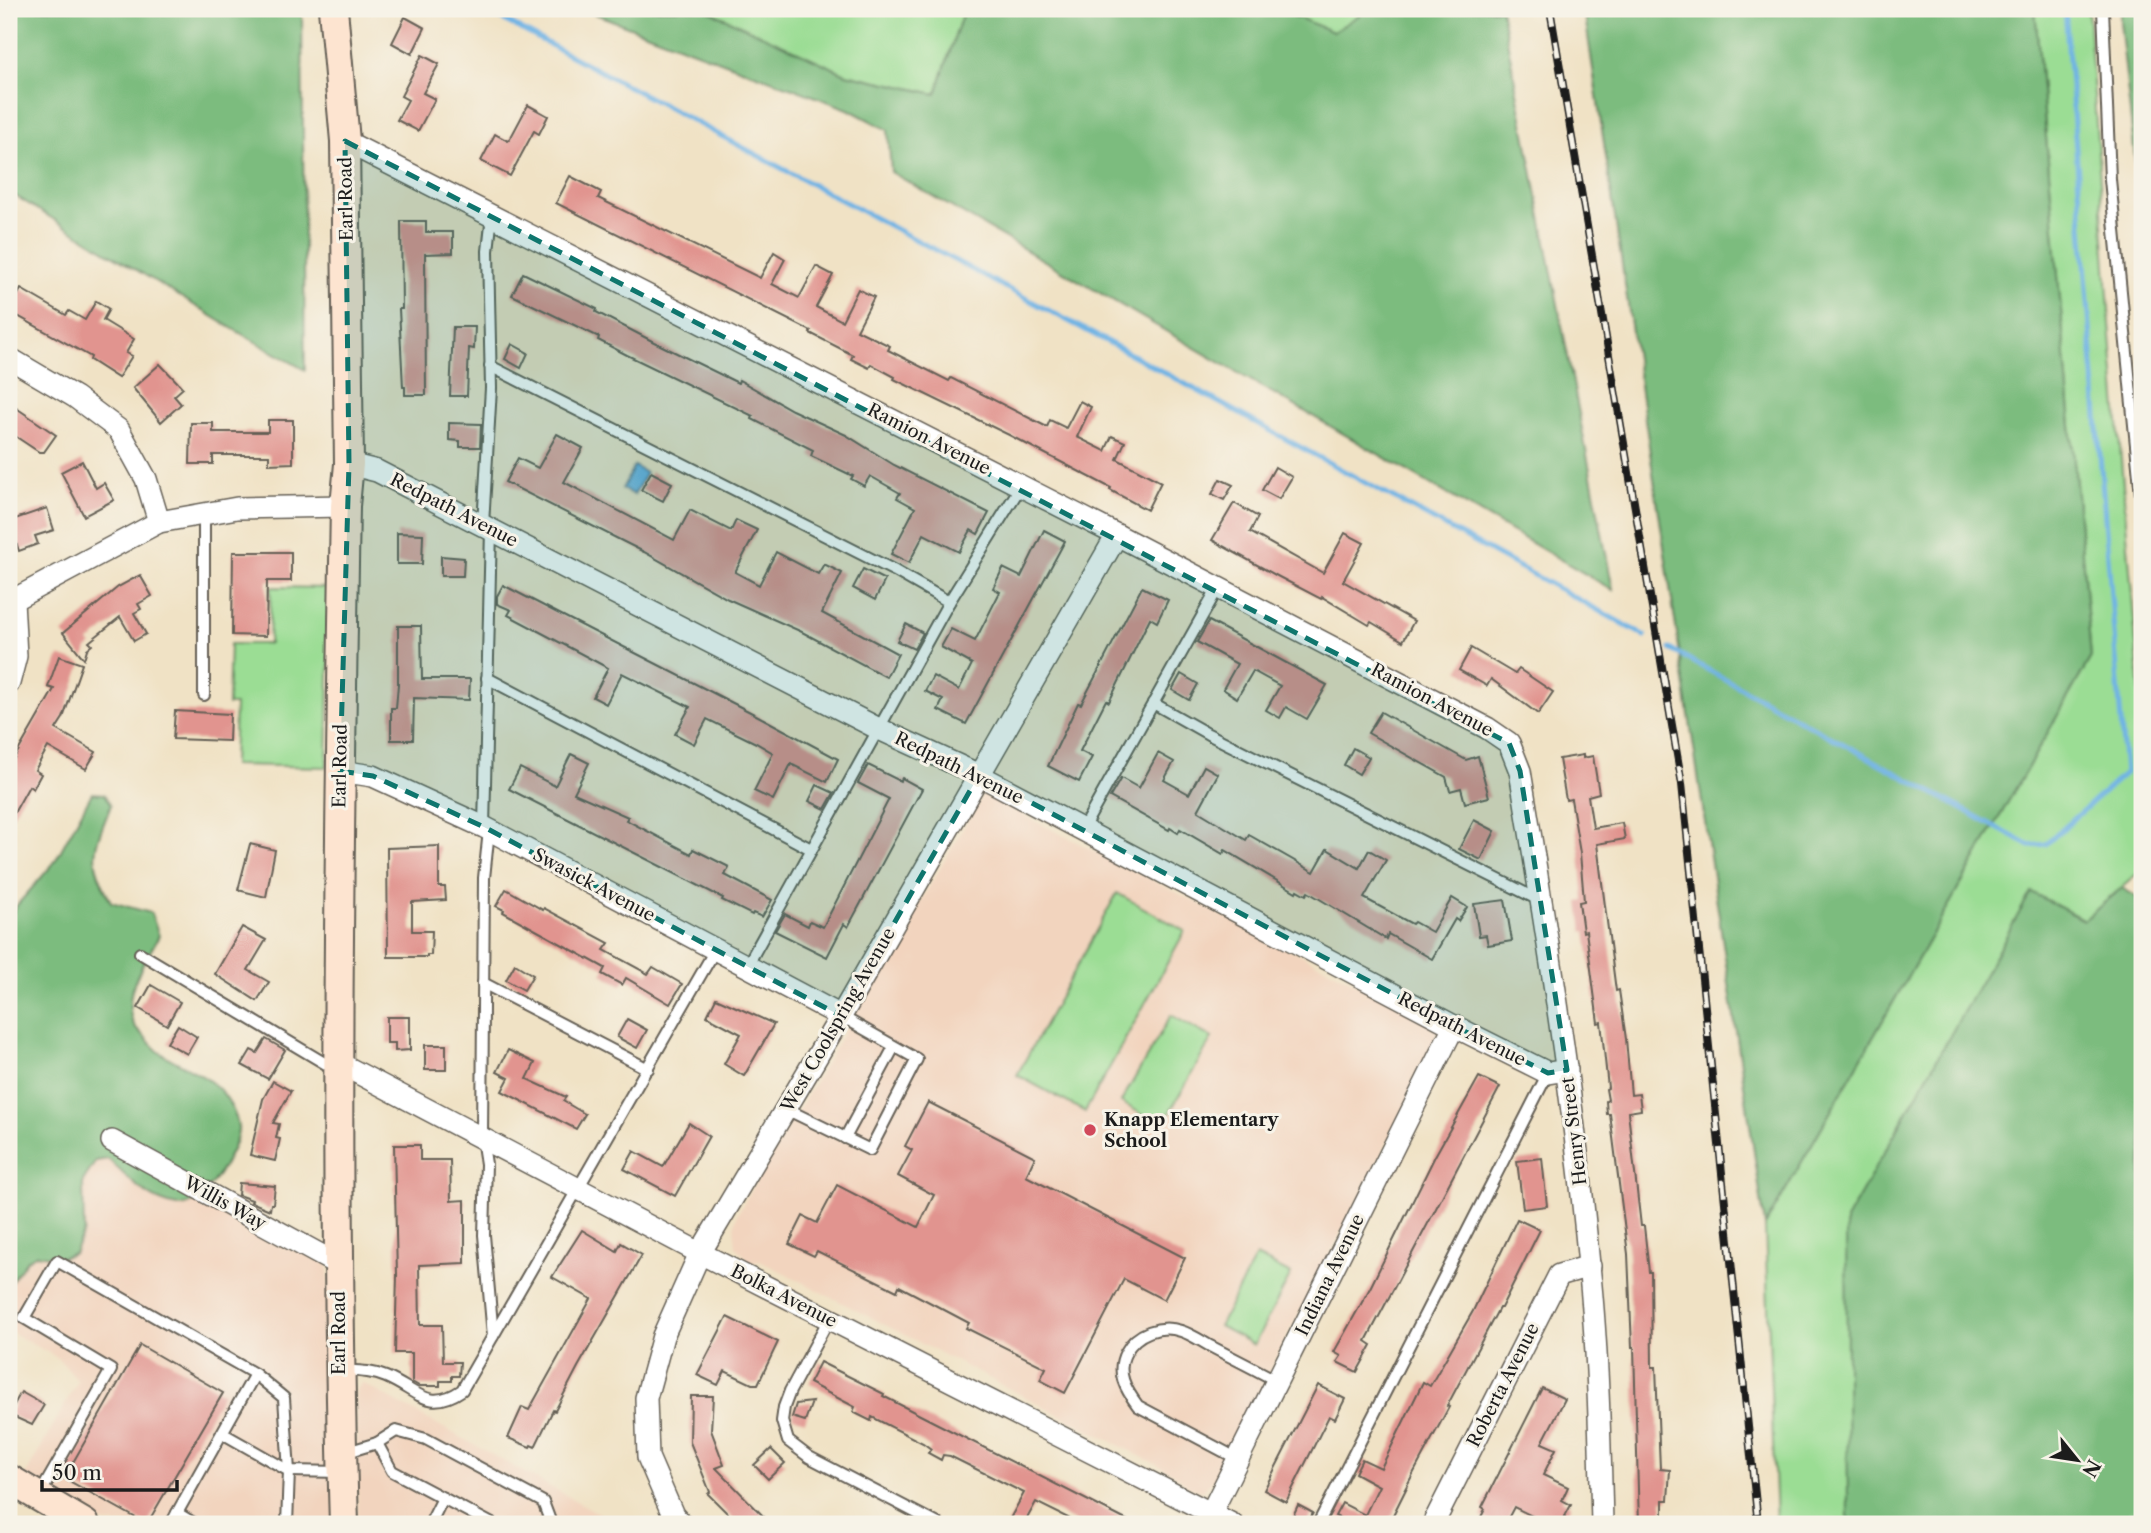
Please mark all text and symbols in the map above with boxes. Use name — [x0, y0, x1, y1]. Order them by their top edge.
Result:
street label: Earl Road — [334, 157, 358, 241]
street label: Ramion Avenue — [864, 398, 994, 480]
street label: Redpath Avenue — [386, 468, 522, 552]
street label: Ramion Avenue — [1367, 659, 1497, 741]
street label: Earl Road — [328, 724, 352, 808]
street label: Redpath Avenue — [891, 727, 1027, 809]
street label: Swasick Avenue — [529, 844, 659, 926]
street label: West Coolspring Avenue — [776, 924, 900, 1117]
street label: Redpath Avenue — [1394, 987, 1530, 1071]
street label: Henry Street — [1556, 1075, 1592, 1187]
place label: Knapp Elementary School — [1104, 1109, 1279, 1152]
marker: Knapp Elementary School — [1082, 1122, 1098, 1138]
street label: Willis Way — [179, 1171, 271, 1235]
street label: Indiana Avenue — [1291, 1211, 1369, 1339]
street label: Bolka Avenue — [727, 1260, 841, 1332]
street label: Earl Road — [328, 1291, 350, 1375]
street label: Roberta Avenue — [1462, 1319, 1544, 1451]
north arrow — [2042, 1424, 2112, 1494]
scale bar — [42, 1449, 177, 1493]
text: N — [2077, 1455, 2105, 1481]
text: 50 m — [52, 1460, 102, 1485]

